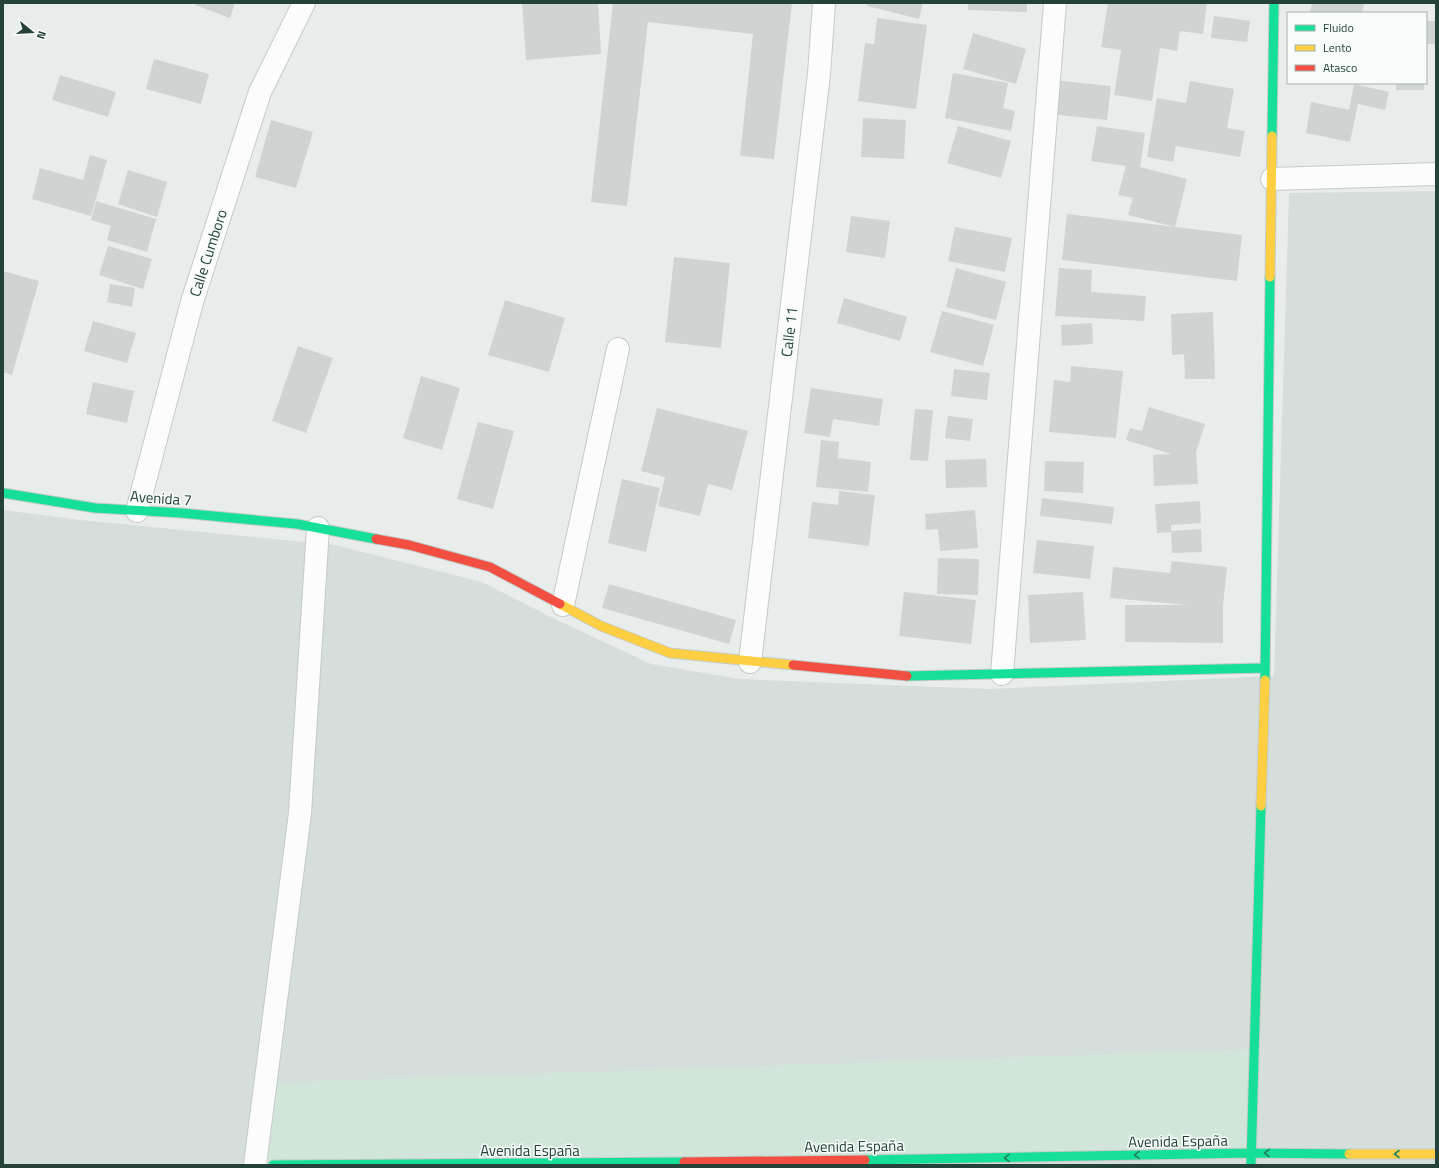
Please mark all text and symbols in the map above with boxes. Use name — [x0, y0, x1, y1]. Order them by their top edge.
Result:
north arrow — [12, 12, 52, 52]
legend — [1287, 12, 1427, 84]
text: Fluido — [1323, 18, 1354, 37]
text: N — [33, 29, 50, 41]
text: Lento — [1323, 38, 1352, 57]
text: Atasco — [1323, 58, 1357, 77]
street label: Calle Cumboro — [183, 206, 233, 300]
street label: Calle 11 — [775, 306, 803, 358]
street label: Avenida 7 — [129, 484, 193, 512]
street label: Avenida España — [1128, 1129, 1229, 1153]
street label: Avenida España — [804, 1134, 905, 1158]
street label: Avenida España — [480, 1139, 580, 1162]
one-way arrow — [1264, 1149, 1270, 1158]
one-way arrow — [1394, 1150, 1400, 1158]
one-way arrow — [1134, 1151, 1140, 1160]
one-way arrow — [1004, 1154, 1010, 1162]

